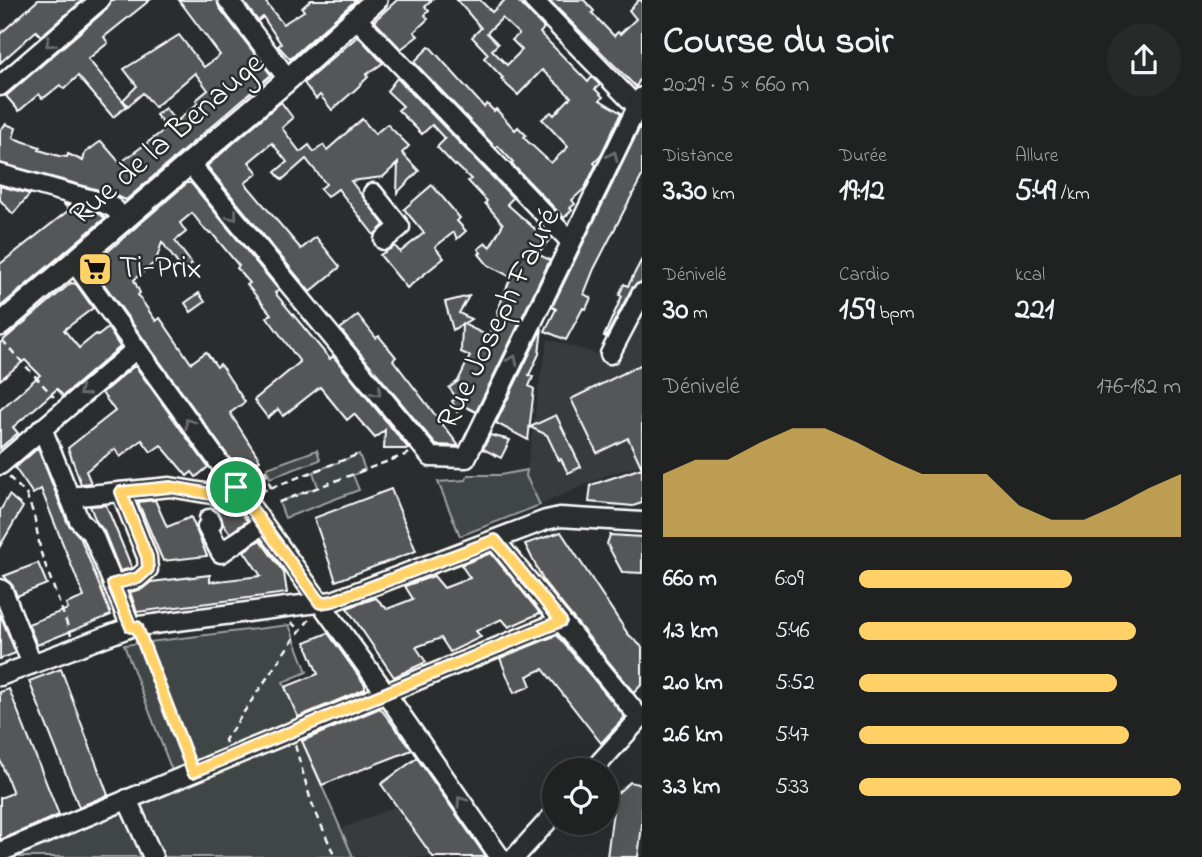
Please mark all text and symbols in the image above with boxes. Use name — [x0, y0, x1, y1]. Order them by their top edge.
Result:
text: Course du soir — [663, 15, 893, 71]
button: share — [1107, 23, 1181, 97]
one-way arrow — [45, 35, 58, 47]
street label: Rue de la Benauge — [60, 41, 276, 238]
text: 20:29 · 5 × 660 m — [663, 69, 809, 102]
text: Distance — [663, 143, 733, 170]
text: Durée — [839, 143, 887, 170]
text: Allure — [1015, 143, 1058, 170]
one-way arrow — [605, 151, 619, 163]
text: 3.30 — [663, 170, 707, 214]
text: 19:12 — [839, 170, 885, 214]
text: 5:49 — [1015, 170, 1056, 214]
text: km — [707, 181, 735, 208]
text: /km — [1056, 181, 1090, 208]
street label: Rue Joseph Fauré — [426, 200, 574, 438]
one-way arrow — [225, 208, 237, 221]
place label: Ti-Prix — [119, 246, 202, 293]
supermarket icon: Ti-Prix — [76, 250, 114, 288]
text: Dénivelé — [663, 262, 726, 289]
text: Cardio — [839, 262, 890, 289]
text: kcal — [1015, 262, 1045, 289]
text: 30 — [663, 289, 688, 333]
text: 159 — [839, 289, 875, 333]
text: 221 — [1015, 289, 1054, 333]
text: m — [688, 300, 708, 327]
text: bpm — [875, 300, 915, 327]
one-way arrow — [505, 355, 519, 367]
text: Dénivelé — [663, 371, 740, 404]
text: 176–182 m — [1096, 371, 1181, 404]
one-way arrow — [78, 384, 91, 397]
one-way arrow — [369, 384, 381, 397]
one-way arrow — [185, 418, 198, 431]
pin — [206, 457, 266, 517]
icon: arrive — [217, 468, 255, 506]
text: 660 m — [663, 563, 717, 596]
text: 6:09 — [775, 563, 804, 596]
text: 1.3 km — [663, 615, 718, 648]
text: 5:46 — [775, 615, 810, 648]
text: 2.0 km — [663, 667, 723, 700]
text: 5:52 — [775, 667, 815, 700]
text: 2.6 km — [663, 719, 723, 752]
text: 5:47 — [775, 719, 809, 752]
map controls — [542, 758, 619, 835]
button: locate — [542, 758, 619, 835]
text: 3.3 km — [663, 771, 720, 804]
text: 5:33 — [775, 771, 809, 804]
one-way arrow — [457, 796, 469, 809]

